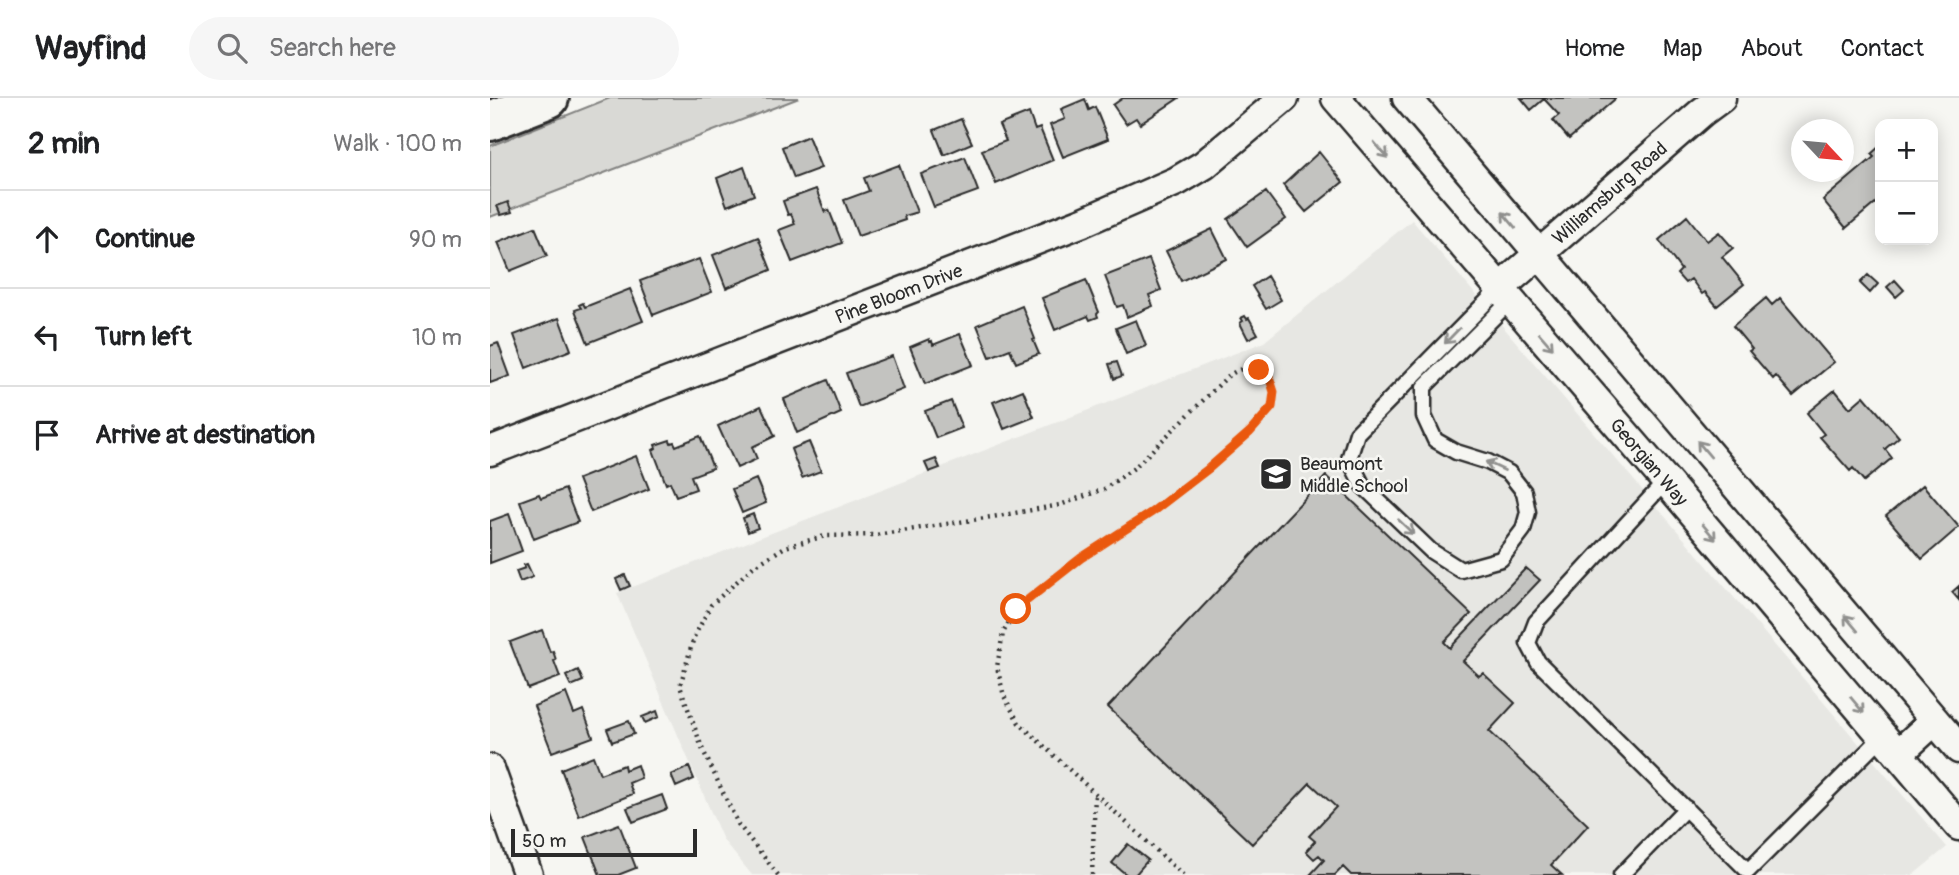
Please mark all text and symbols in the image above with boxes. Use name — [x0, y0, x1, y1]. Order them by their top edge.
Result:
search box — [189, 17, 679, 80]
text: Wayfind — [35, 28, 147, 69]
icon: search — [213, 29, 251, 67]
text: Search here — [269, 32, 396, 64]
text: Home — [1564, 34, 1625, 63]
text: Map — [1663, 34, 1703, 63]
text: About — [1741, 34, 1803, 63]
text: Contact — [1841, 34, 1924, 63]
north arrow — [1791, 119, 1854, 182]
map controls — [1875, 119, 1938, 245]
button: + — [1875, 119, 1938, 182]
text: 2 min — [28, 125, 100, 162]
text: Walk · 100 m — [333, 129, 462, 158]
street label: Williamsburg Road — [1548, 137, 1672, 250]
one-way arrow — [1373, 140, 1389, 158]
button: − — [1875, 182, 1938, 245]
one-way arrow — [1501, 211, 1517, 229]
icon: ahead — [28, 220, 66, 258]
text: Continue — [95, 223, 195, 255]
text: 90 m — [409, 225, 462, 254]
street label: Pine Bloom Drive — [832, 258, 967, 330]
icon: left — [28, 318, 66, 356]
text: Turn left — [95, 321, 191, 353]
text: 10 m — [412, 323, 462, 352]
one-way arrow — [1444, 328, 1461, 345]
one-way arrow — [1538, 331, 1553, 349]
route end — [1243, 354, 1274, 385]
street label: Georgian Way — [1604, 413, 1693, 511]
icon: arrive — [28, 416, 66, 454]
text: Arrive at destination — [95, 419, 315, 451]
one-way arrow — [1696, 441, 1712, 459]
place label: Beaumont Middle School — [1300, 452, 1408, 498]
school or university icon: Beaumont Middle School — [1257, 455, 1295, 493]
one-way arrow — [1485, 459, 1506, 472]
one-way arrow — [1397, 518, 1414, 535]
one-way arrow — [1701, 523, 1717, 541]
route start — [1000, 593, 1031, 624]
one-way arrow — [1843, 614, 1859, 632]
one-way arrow — [1849, 696, 1865, 714]
scale bar — [511, 826, 696, 858]
text: 50 m — [522, 829, 566, 853]

